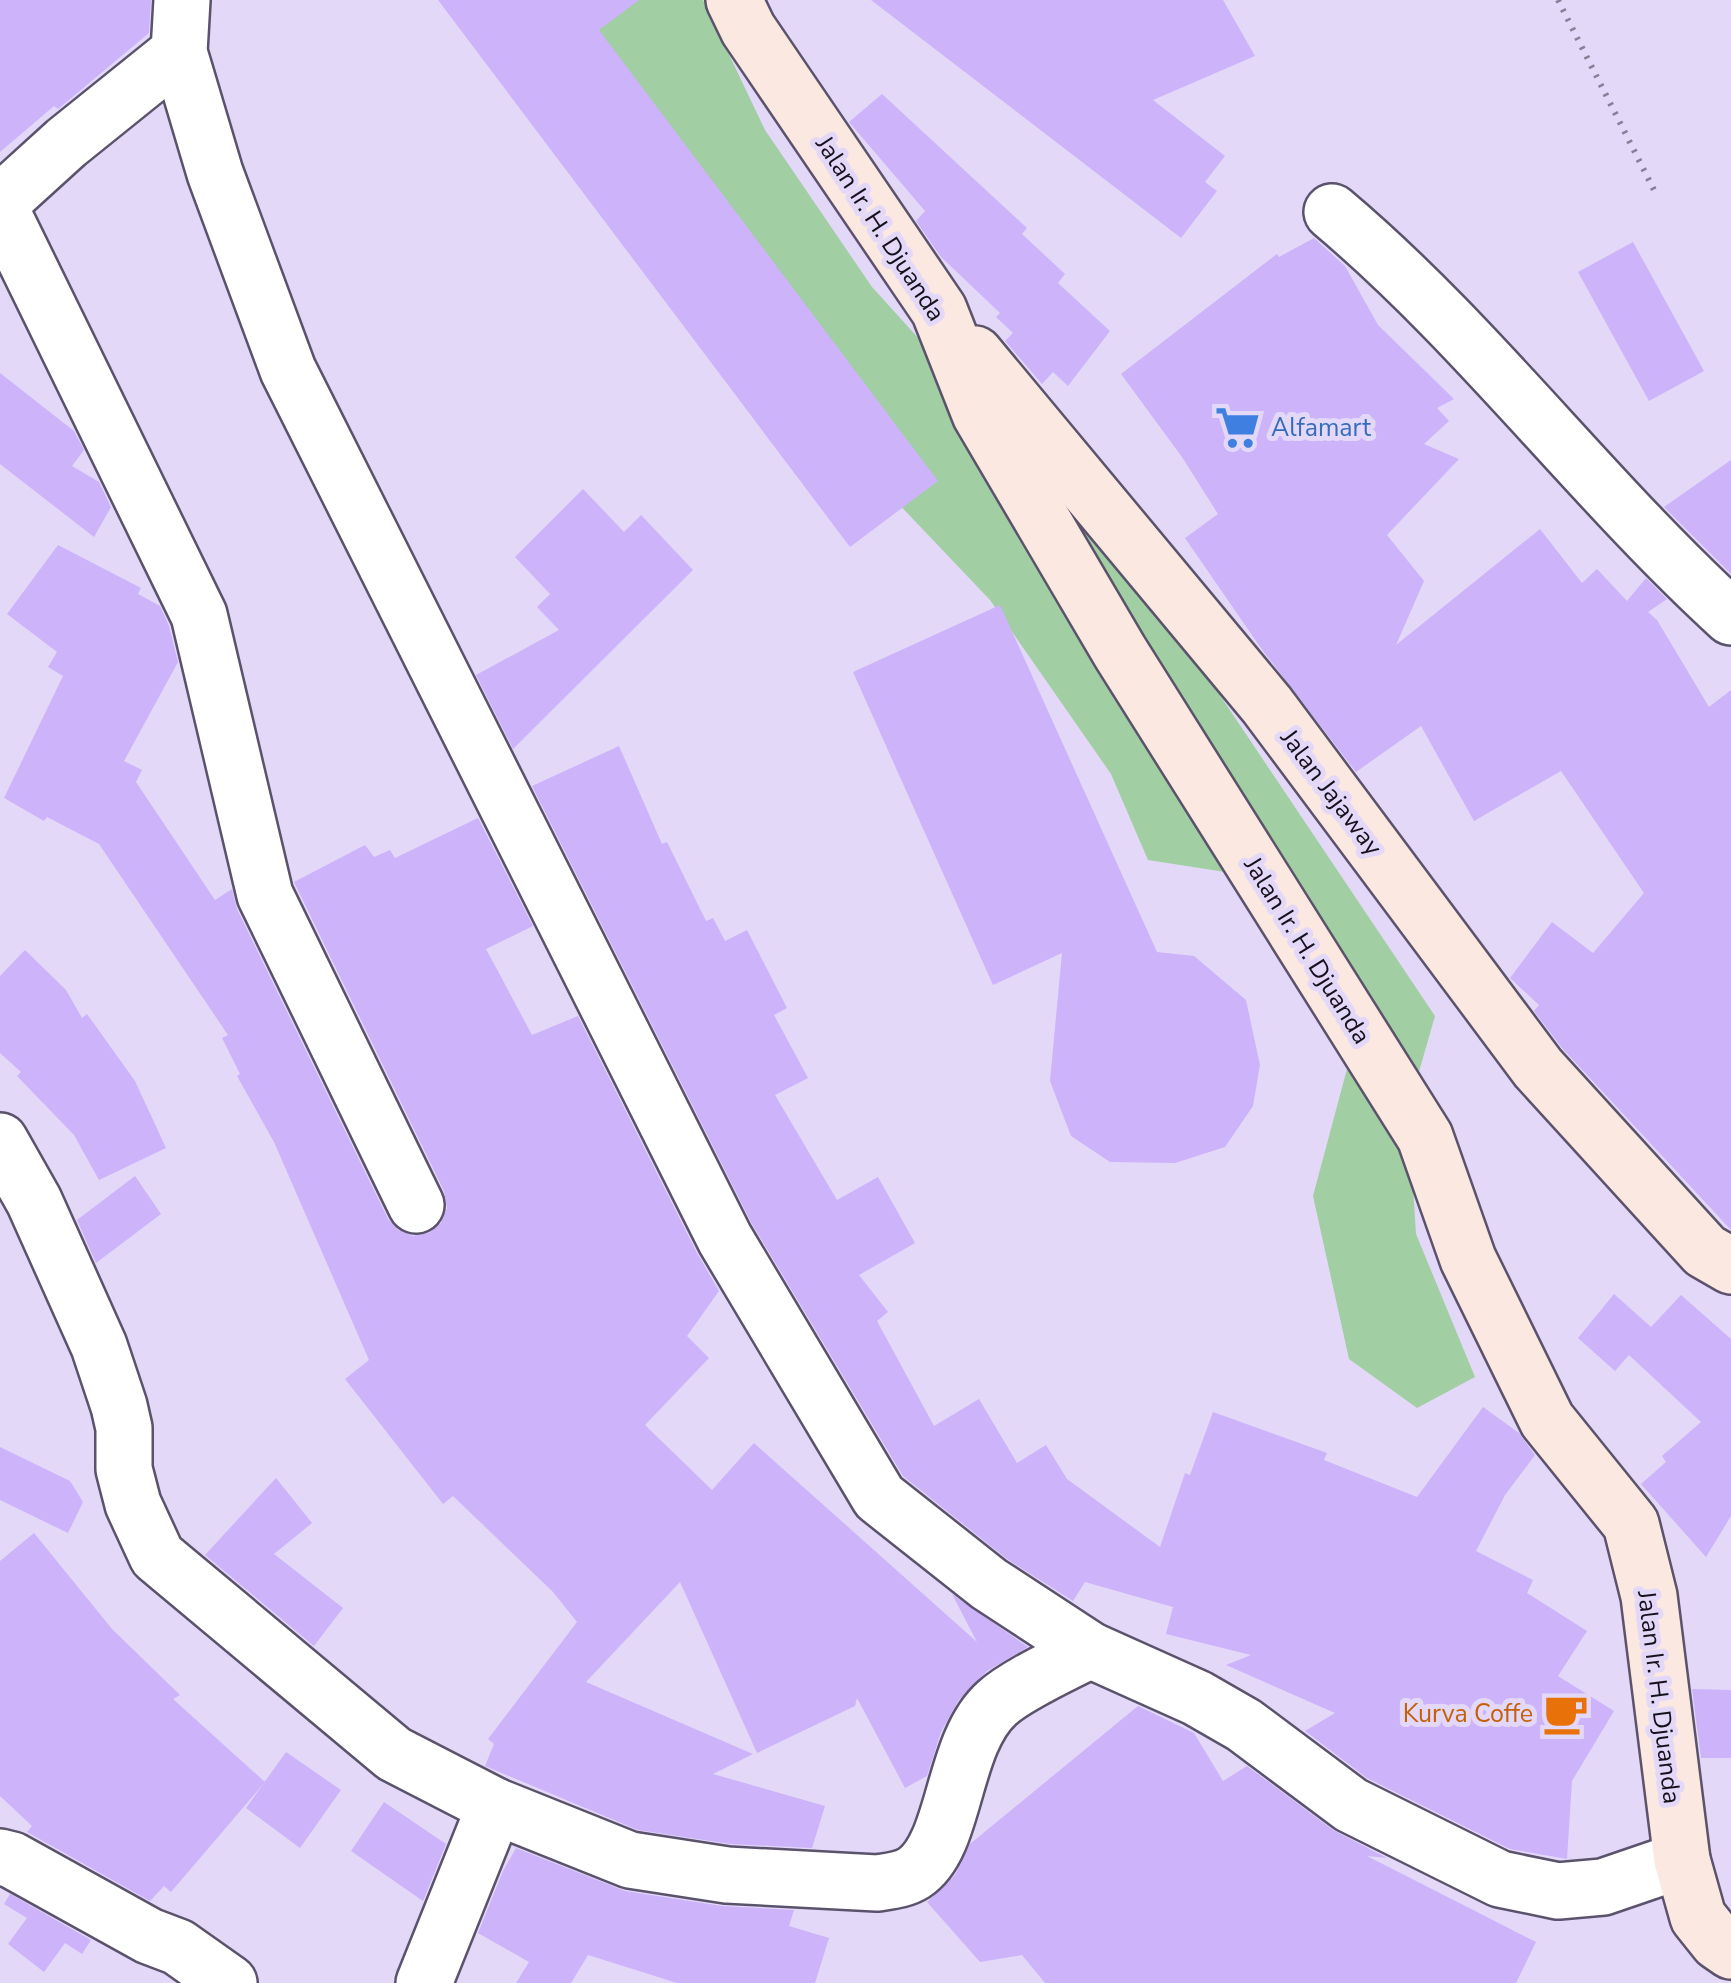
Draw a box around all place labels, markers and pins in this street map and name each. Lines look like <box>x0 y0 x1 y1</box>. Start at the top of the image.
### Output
supermarket icon: Alfamart <box>1214 403 1262 451</box>
place label: Alfamart <box>1271 411 1371 445</box>
cafe icon: Kurva Coffe <box>1542 1689 1590 1737</box>
place label: Kurva Coffe <box>1403 1697 1533 1731</box>

